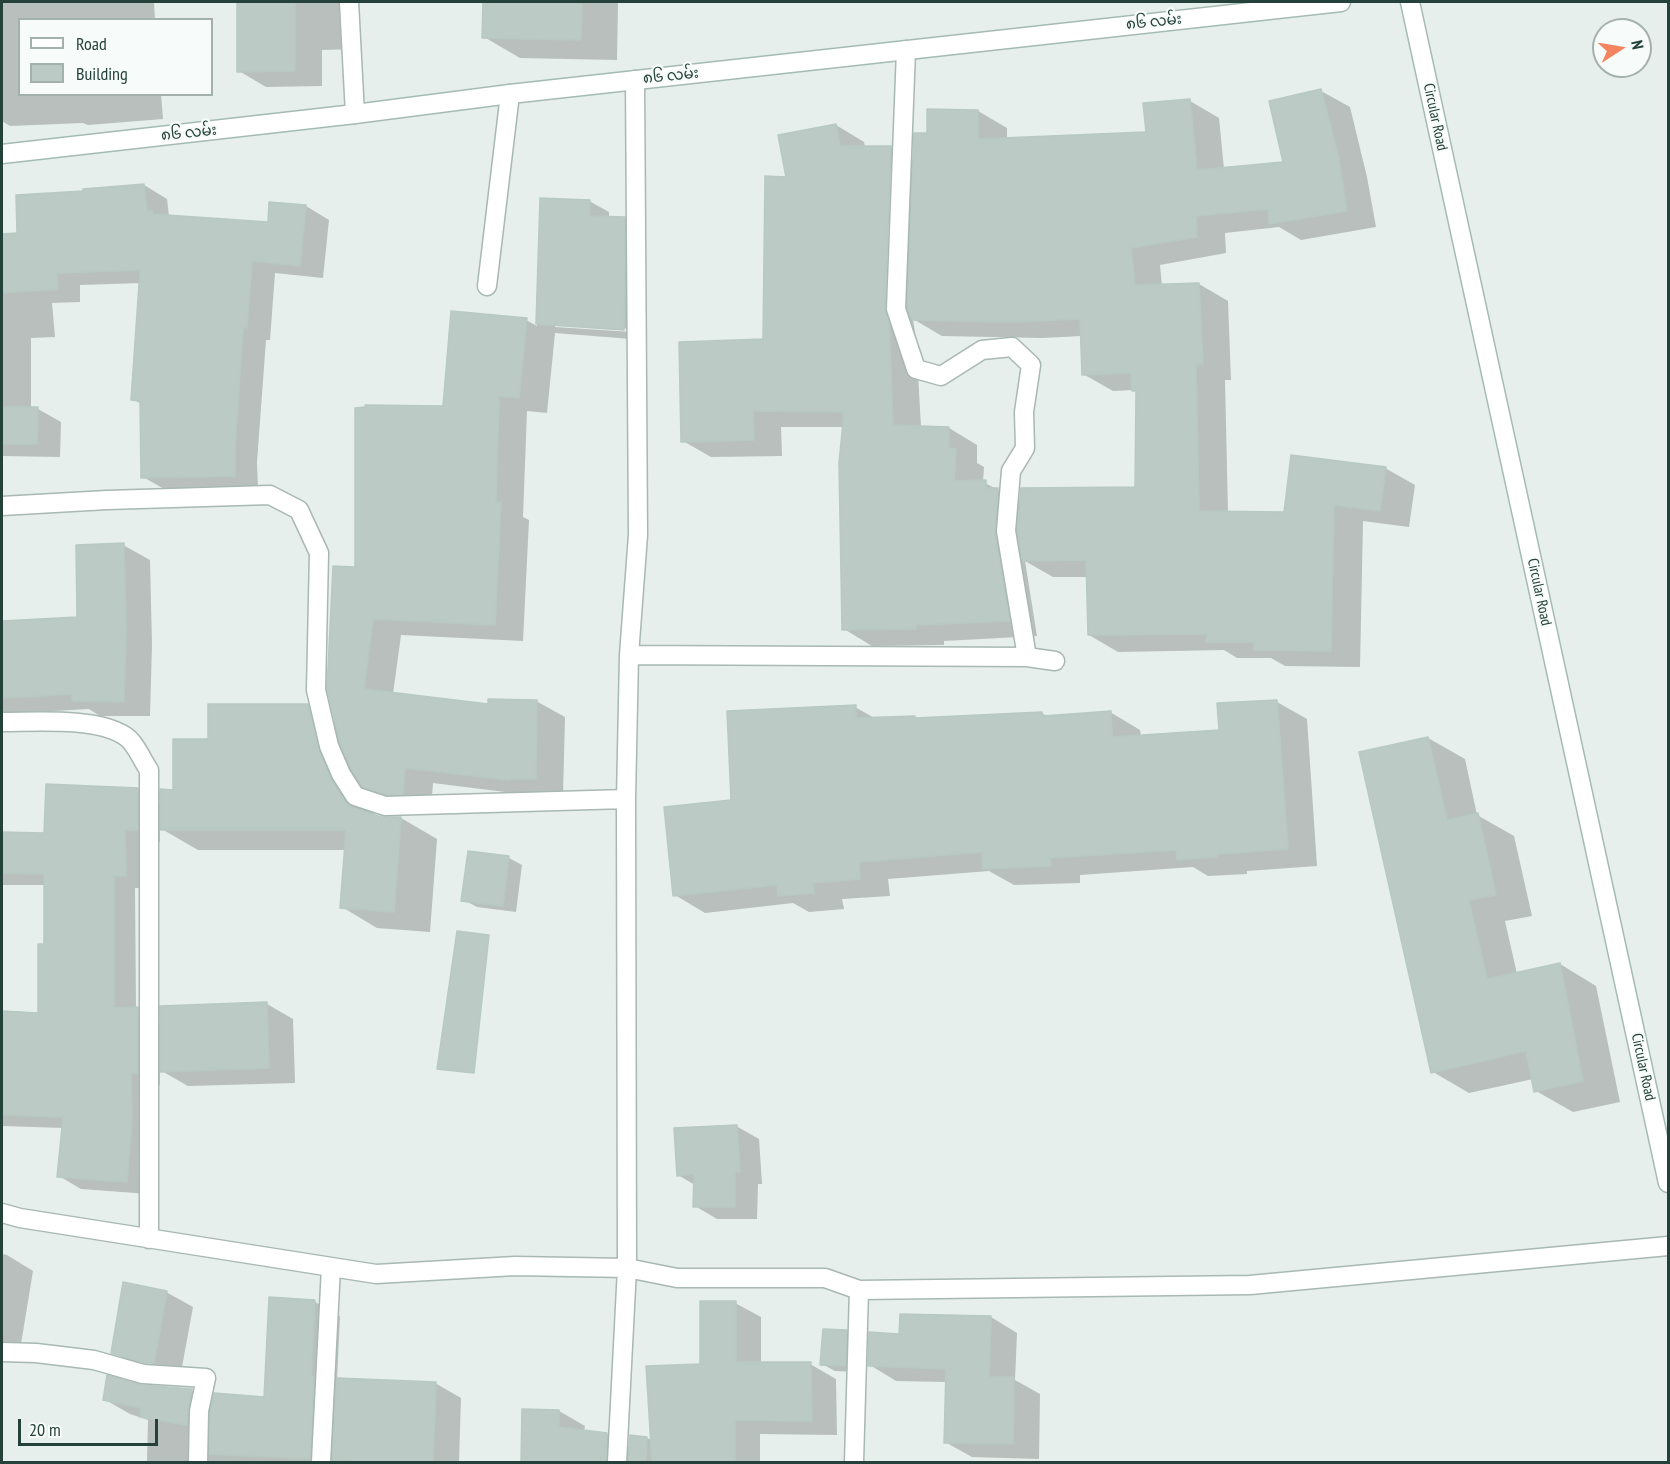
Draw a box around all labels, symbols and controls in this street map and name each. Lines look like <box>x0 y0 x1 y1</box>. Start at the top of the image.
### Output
street label: ၈၆ လမ်း <box>1125 10 1183 34</box>
legend <box>18 18 213 96</box>
north arrow <box>1592 18 1652 78</box>
text: Road <box>76 32 107 55</box>
text: N <box>1627 38 1648 51</box>
text: Building <box>76 62 128 85</box>
street label: ၈၆ လမ်း <box>642 64 700 88</box>
street label: Circular Road <box>1419 82 1451 152</box>
street label: ၈၆ လမ်း <box>160 121 218 145</box>
street label: Circular Road <box>1523 557 1555 627</box>
street label: Circular Road <box>1627 1032 1659 1102</box>
scale bar <box>21 1407 160 1445</box>
text: 20 m <box>29 1418 61 1441</box>

